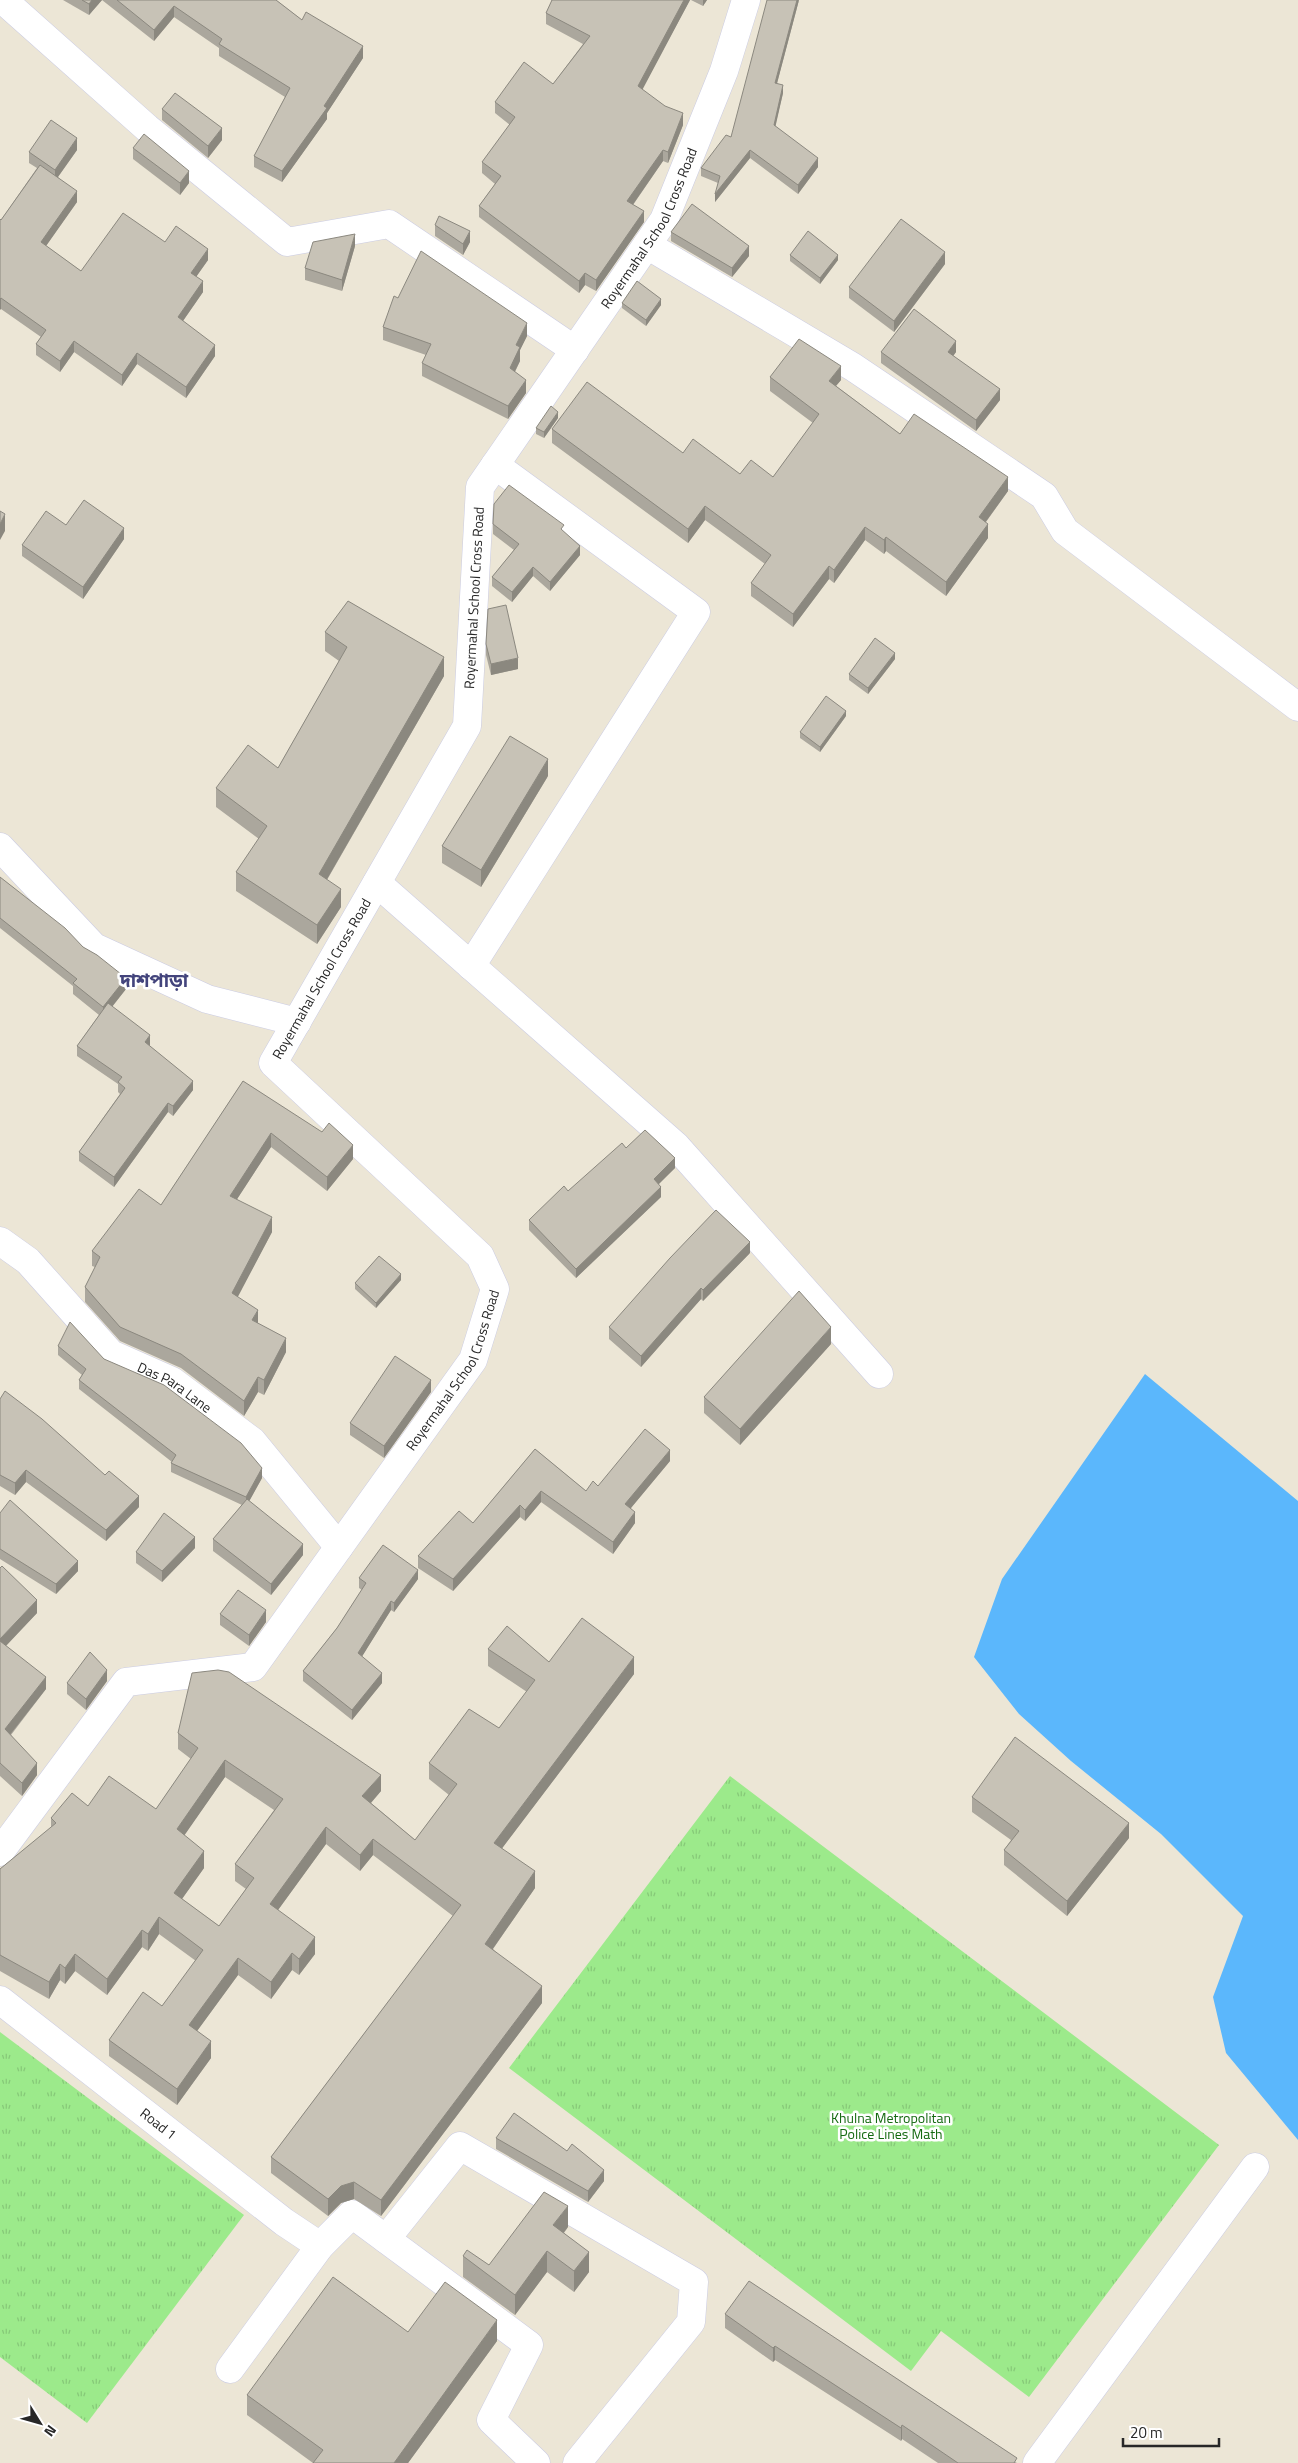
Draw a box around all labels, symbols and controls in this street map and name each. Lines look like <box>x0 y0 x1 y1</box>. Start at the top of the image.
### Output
street label: Royermahal School Cross Road <box>595 144 702 313</box>
street label: Royermahal School Cross Road <box>458 506 489 689</box>
street label: Royermahal School Cross Road <box>266 894 376 1063</box>
district label: দাশপাড়া <box>119 965 189 994</box>
street label: Royermahal School Cross Road <box>400 1287 504 1455</box>
street label: Das Para Lane <box>134 1356 216 1417</box>
street label: Road 1 <box>136 2102 181 2144</box>
park label: Khulna Metropolitan Police Lines Math <box>831 2107 951 2144</box>
north arrow <box>15 2398 65 2448</box>
scale bar <box>1123 2416 1219 2448</box>
text: N <box>39 2421 62 2441</box>
text: 20 m <box>1130 2421 1163 2444</box>

